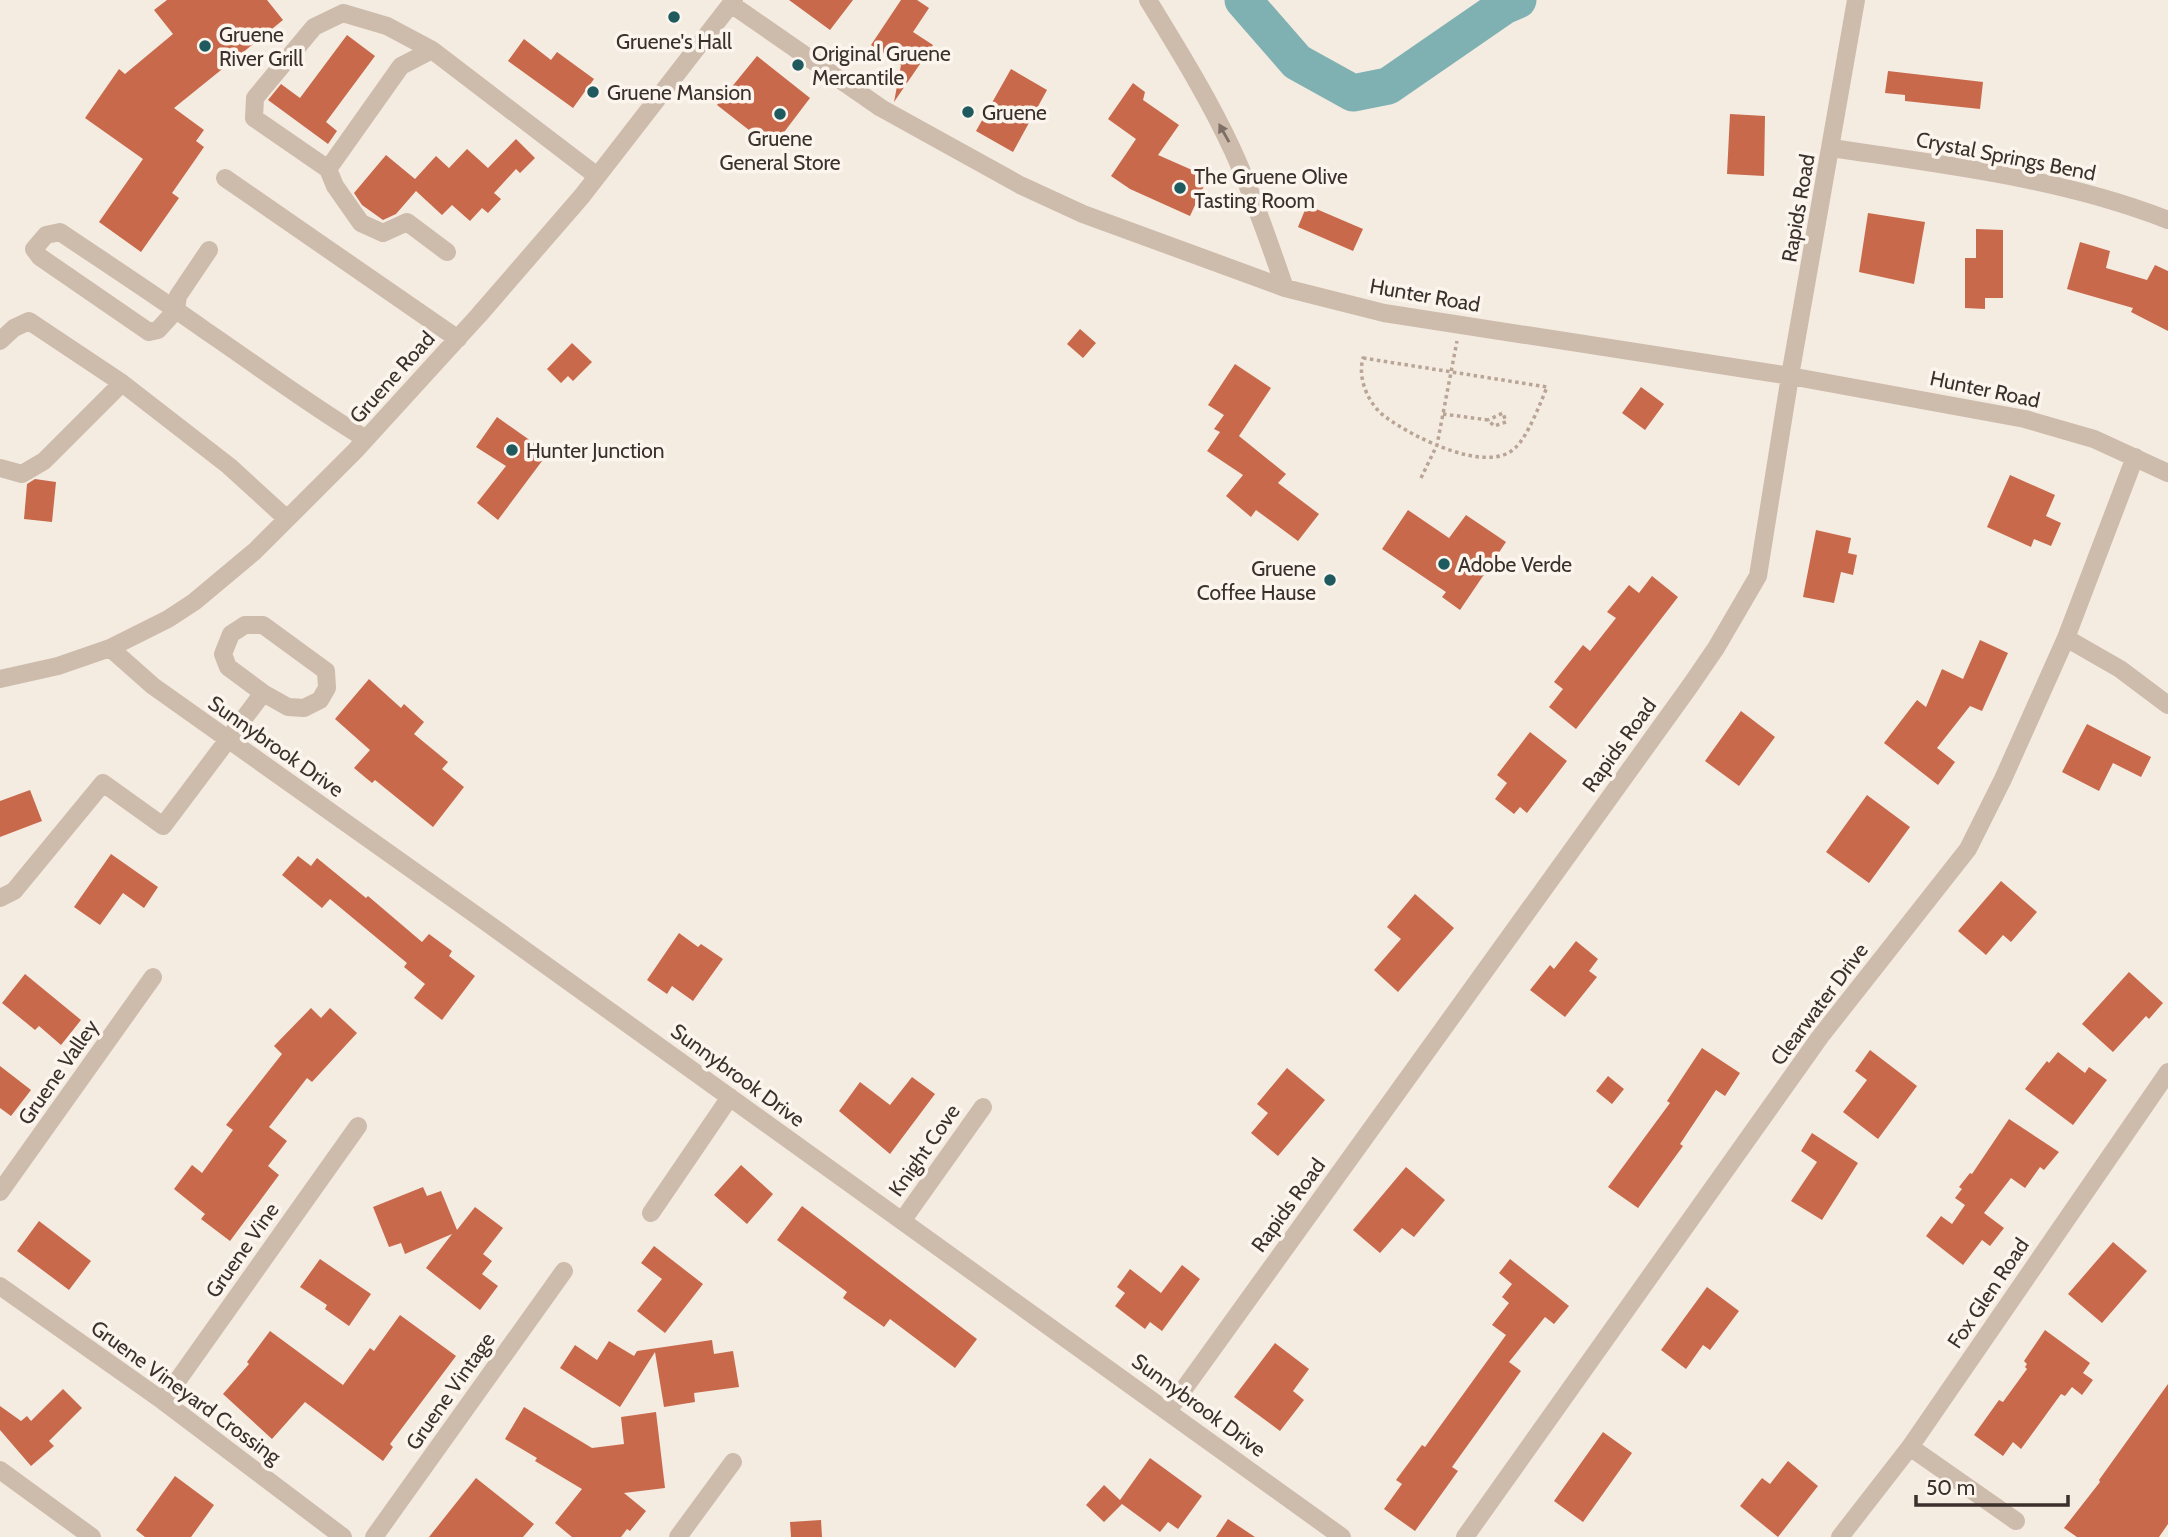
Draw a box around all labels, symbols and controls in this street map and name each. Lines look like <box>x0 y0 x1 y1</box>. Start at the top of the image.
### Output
marker: Gruene's Hall <box>666 9 682 25</box>
place label: Gruene River Grill <box>219 22 303 71</box>
place label: Gruene's Hall <box>616 29 732 54</box>
marker: Gruene River Grill <box>197 38 213 54</box>
place label: Original Gruene Mercantile <box>812 41 951 90</box>
marker: Original Gruene Mercantile <box>790 57 806 73</box>
place label: Gruene Mansion <box>607 80 752 105</box>
marker: Gruene Mansion <box>585 84 601 100</box>
place label: Gruene <box>982 100 1047 125</box>
marker: Gruene <box>960 104 976 120</box>
marker: Gruene General Store <box>772 106 788 122</box>
one-way arrow <box>1218 124 1230 143</box>
place label: Gruene General Store <box>719 126 841 175</box>
street label: Crystal Springs Bend <box>1914 126 2098 186</box>
street label: Rapids Road <box>1776 152 1820 264</box>
place label: The Gruene Olive Tasting Room <box>1194 164 1348 213</box>
marker: The Gruene Olive Tasting Room <box>1172 180 1188 196</box>
street label: Hunter Road <box>1368 273 1482 317</box>
street label: Gruene Road <box>344 326 440 428</box>
street label: Hunter Road <box>1928 365 2042 413</box>
place label: Hunter Junction <box>526 438 665 463</box>
marker: Hunter Junction <box>504 442 520 458</box>
place label: Adobe Verde <box>1458 552 1572 577</box>
place label: Gruene Coffee Hause <box>1197 556 1316 605</box>
marker: Adobe Verde <box>1436 556 1452 572</box>
marker: Gruene Coffee Hause <box>1322 572 1338 588</box>
street label: Sunnybrook Drive <box>204 690 349 802</box>
street label: Rapids Road <box>1577 693 1661 797</box>
street label: Clearwater Drive <box>1765 938 1873 1070</box>
street label: Gruene Valley <box>13 1014 104 1129</box>
street label: Sunnybrook Drive <box>666 1018 810 1132</box>
street label: Knight Cove <box>883 1099 965 1201</box>
street label: Rapids Road <box>1246 1153 1330 1257</box>
street label: Gruene Vine <box>200 1197 284 1302</box>
street label: Fox Glen Road <box>1942 1233 2034 1353</box>
street label: Gruene Vineyard Crossing <box>86 1315 286 1469</box>
street label: Gruene Vintage <box>400 1327 500 1455</box>
street label: Sunnybrook Drive <box>1127 1348 1271 1462</box>
scale bar <box>1916 1464 2068 1508</box>
text: 50 m <box>1926 1475 1975 1500</box>

